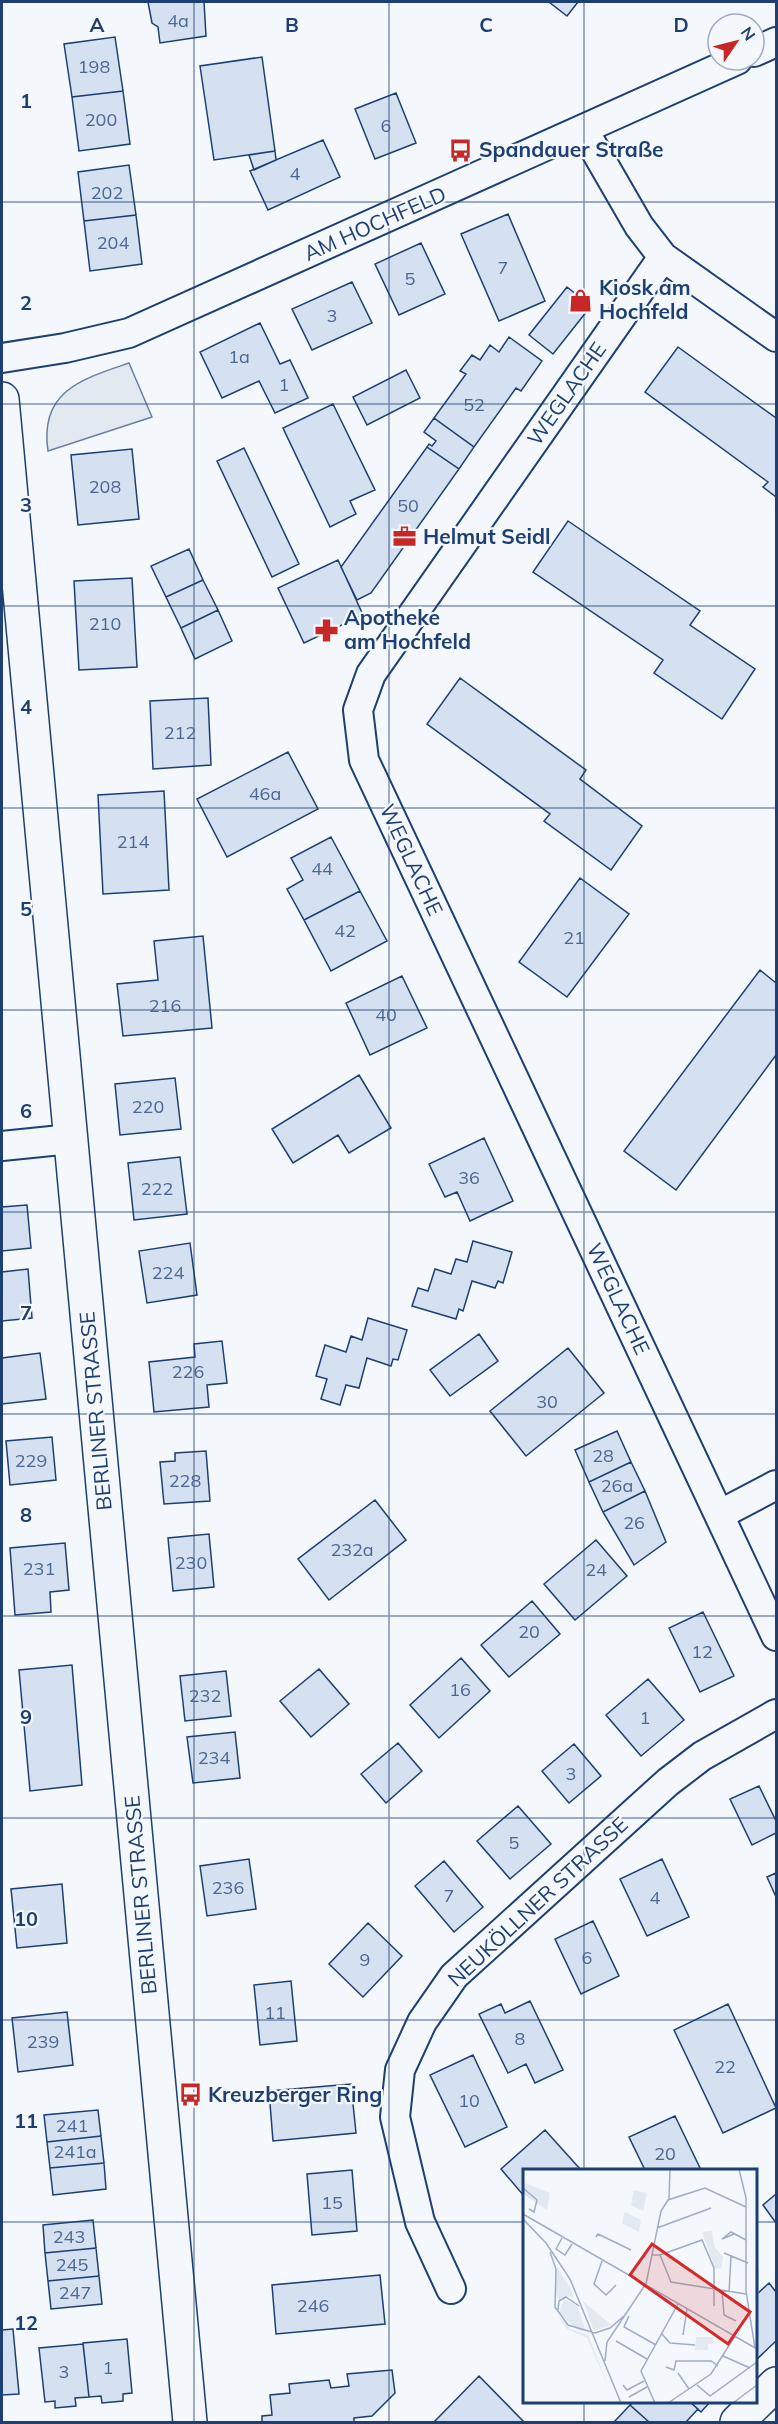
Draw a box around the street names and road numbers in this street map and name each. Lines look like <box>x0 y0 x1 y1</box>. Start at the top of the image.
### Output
street label: AM HOCHFELD <box>299 180 450 266</box>
street label: WEGLACHE <box>521 337 611 450</box>
street label: WEGLACHE <box>375 800 449 919</box>
street label: WEGLACHE <box>582 1239 656 1358</box>
street label: BERLINER STRASSE <box>73 1311 117 1512</box>
street label: BERLINER STRASSE <box>118 1795 162 1996</box>
street label: NEUKÖLLNER STRASSE <box>442 1811 633 1992</box>

